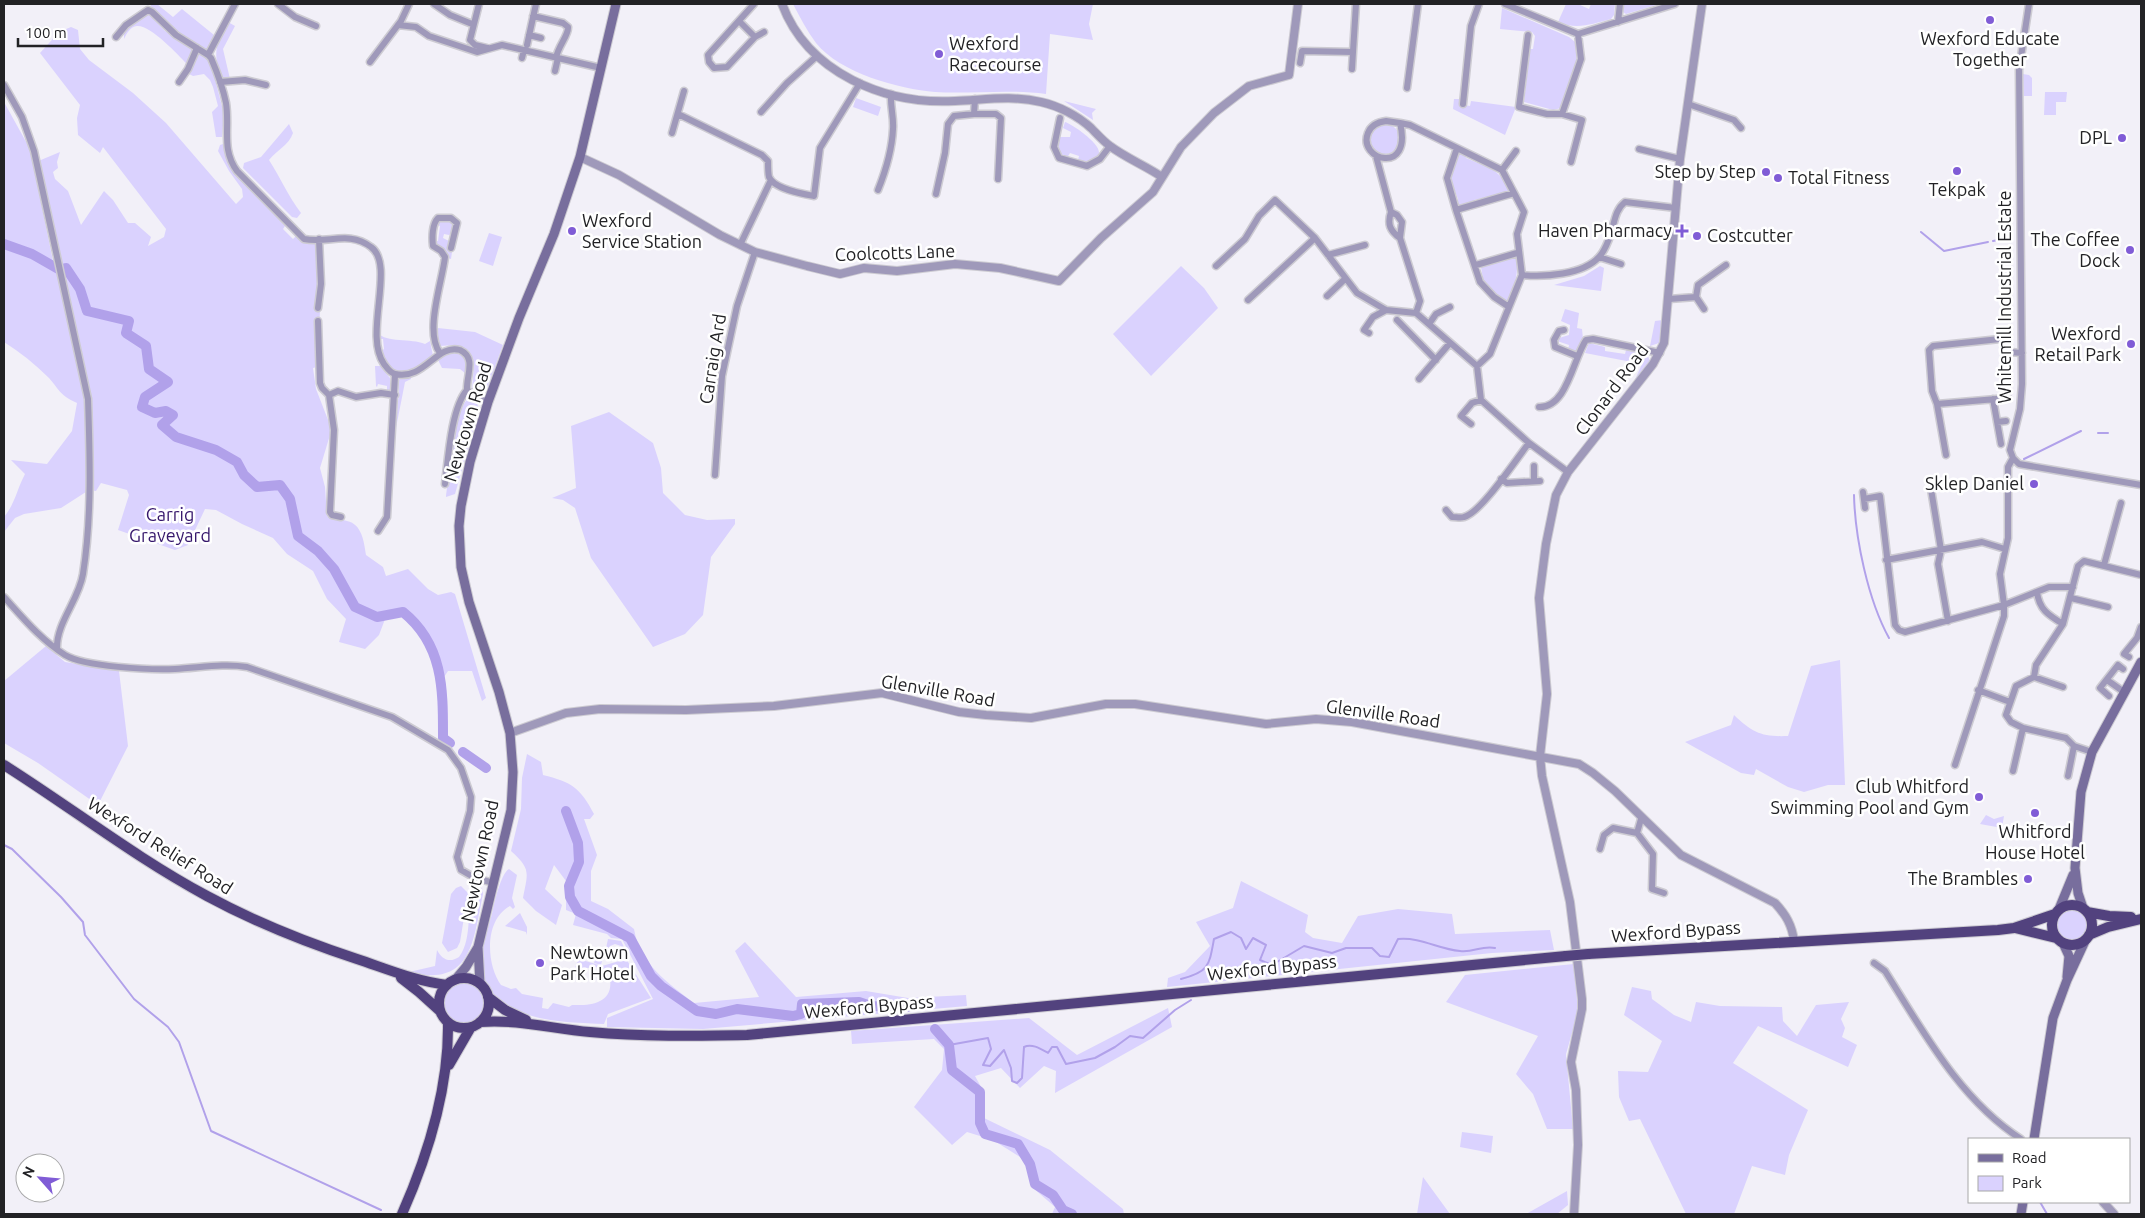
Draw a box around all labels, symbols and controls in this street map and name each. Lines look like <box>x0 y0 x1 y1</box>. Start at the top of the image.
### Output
marker: Wexford Educate Together <box>1984 14 1996 26</box>
scale bar <box>18 15 102 47</box>
text: 100 m <box>25 24 67 41</box>
place label: Wexford Educate Together <box>1920 28 2060 69</box>
place label: Wexford Racecourse <box>949 33 1041 74</box>
marker: Wexford Racecourse <box>933 48 945 60</box>
place label: DPL <box>2079 127 2112 147</box>
marker: DPL <box>2116 132 2128 144</box>
place label: Step by Step <box>1655 161 1756 181</box>
marker: Tekpak <box>1951 165 1963 177</box>
marker: Step by Step <box>1760 166 1772 178</box>
place label: Total Fitness <box>1788 167 1890 187</box>
marker: Total Fitness <box>1772 172 1784 184</box>
place label: Tekpak <box>1928 179 1986 199</box>
street label: Whitemill Industrial Estate <box>1994 191 2014 403</box>
place label: Wexford Service Station <box>582 210 702 251</box>
place label: Haven Pharmacy <box>1538 220 1672 240</box>
marker: Wexford Service Station <box>566 225 578 237</box>
marker: Haven Pharmacy <box>1676 225 1688 237</box>
place label: Costcutter <box>1707 225 1793 245</box>
place label: The Coffee Dock <box>2031 229 2120 270</box>
marker: Costcutter <box>1691 230 1703 242</box>
street label: Coolcotts Lane <box>834 240 955 264</box>
marker: The Coffee Dock <box>2124 244 2136 256</box>
street label: Carraig Ard <box>695 312 729 405</box>
place label: Wexford Retail Park <box>2035 323 2121 364</box>
marker: Wexford Retail Park <box>2125 338 2137 350</box>
street label: Clonard Road <box>1570 340 1652 439</box>
street label: Newtown Road <box>439 359 495 484</box>
place label: Sklep Daniel <box>1925 473 2024 493</box>
marker: Sklep Daniel <box>2028 478 2040 490</box>
park label: Carrig Graveyard <box>129 504 211 545</box>
street label: Glenville Road <box>880 670 997 710</box>
street label: Glenville Road <box>1325 695 1441 731</box>
place label: Club Whitford Swimming Pool and Gym <box>1770 776 1969 817</box>
marker: Club Whitford Swimming Pool and Gym <box>1973 791 1985 803</box>
street label: Wexford Relief Road <box>84 792 237 898</box>
street label: Newtown Road <box>456 798 502 924</box>
marker: Whitford House Hotel <box>2029 807 2041 819</box>
place label: Whitford House Hotel <box>1985 821 2085 862</box>
place label: The Brambles <box>1908 868 2018 888</box>
marker: The Brambles <box>2022 873 2034 885</box>
street label: Wexford Bypass <box>1611 916 1742 946</box>
place label: Newtown Park Hotel <box>550 942 635 983</box>
street label: Wexford Bypass <box>1206 950 1338 984</box>
marker: Newtown Park Hotel <box>534 957 546 969</box>
street label: Wexford Bypass <box>803 990 935 1022</box>
legend <box>1968 1138 2130 1203</box>
text: Road <box>2012 1149 2047 1166</box>
north arrow <box>15 1153 65 1203</box>
text: N <box>19 1164 38 1180</box>
text: Park <box>2012 1174 2042 1191</box>

